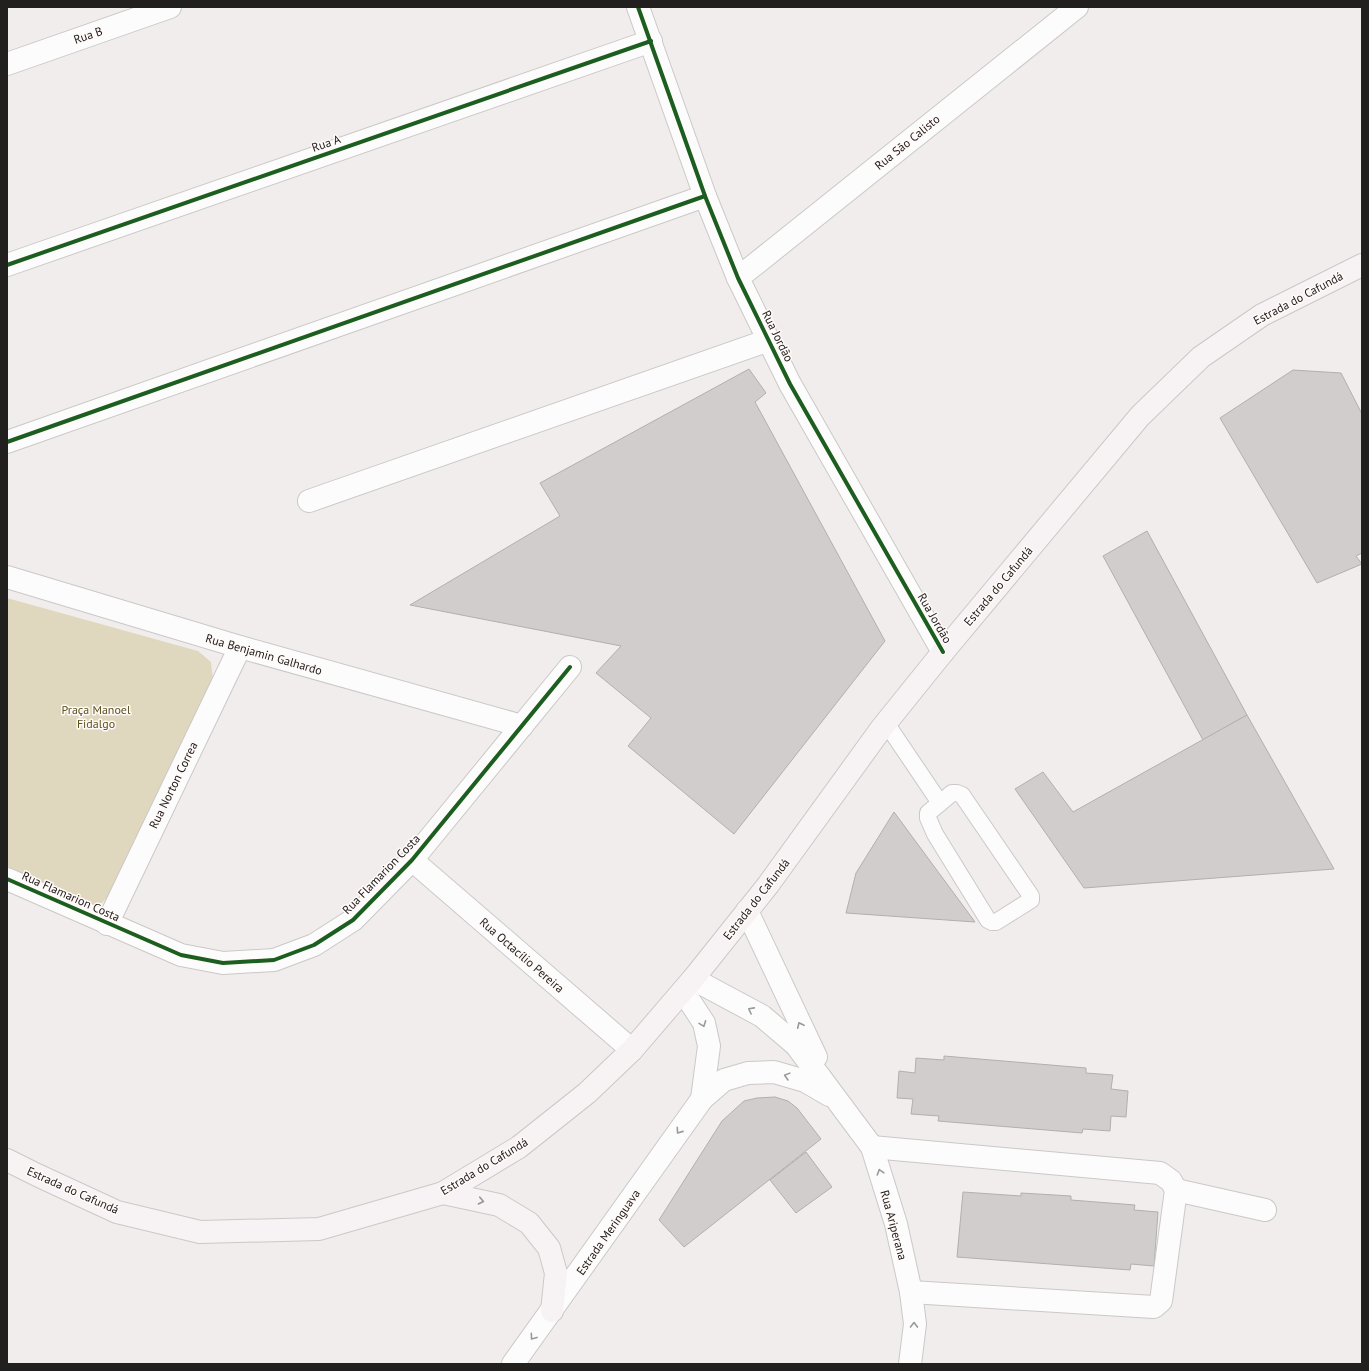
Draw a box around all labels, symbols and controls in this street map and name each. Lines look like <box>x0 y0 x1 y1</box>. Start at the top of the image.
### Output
street label: Rua B <box>72 23 104 47</box>
street label: Rua São Calisto <box>871 111 943 173</box>
street label: Rua A <box>310 131 342 155</box>
street label: Estrada do Cafundá <box>1251 268 1345 328</box>
street label: Rua Jordão <box>759 308 797 364</box>
street label: Estrada do Cafundá <box>960 543 1036 629</box>
street label: Rua Jordão <box>915 590 955 646</box>
street label: Rua Benjamin Galhardo <box>204 630 324 678</box>
park label: Praça Manoel Fidalgo <box>62 702 131 731</box>
street label: Rua Norton Correa <box>145 739 201 831</box>
street label: Rua Flamarion Costa <box>339 831 423 917</box>
street label: Estrada do Cafundá <box>720 855 792 943</box>
street label: Rua Flamarion Costa <box>20 868 122 924</box>
street label: Rua Octacílio Pereira <box>477 914 567 996</box>
one-way arrow <box>748 1008 755 1015</box>
one-way arrow <box>698 1020 706 1028</box>
one-way arrow <box>797 1022 805 1029</box>
one-way arrow <box>784 1072 791 1081</box>
one-way arrow <box>677 1126 684 1133</box>
street label: Estrada do Cafundá <box>438 1134 530 1198</box>
street label: Estrada do Cafundá <box>25 1163 121 1217</box>
one-way arrow <box>876 1168 884 1175</box>
street label: Estrada Meringuava <box>573 1186 643 1278</box>
street label: Rua Ariperana <box>877 1188 911 1262</box>
one-way arrow <box>478 1196 484 1204</box>
one-way arrow <box>910 1322 918 1328</box>
one-way arrow <box>531 1333 538 1340</box>

